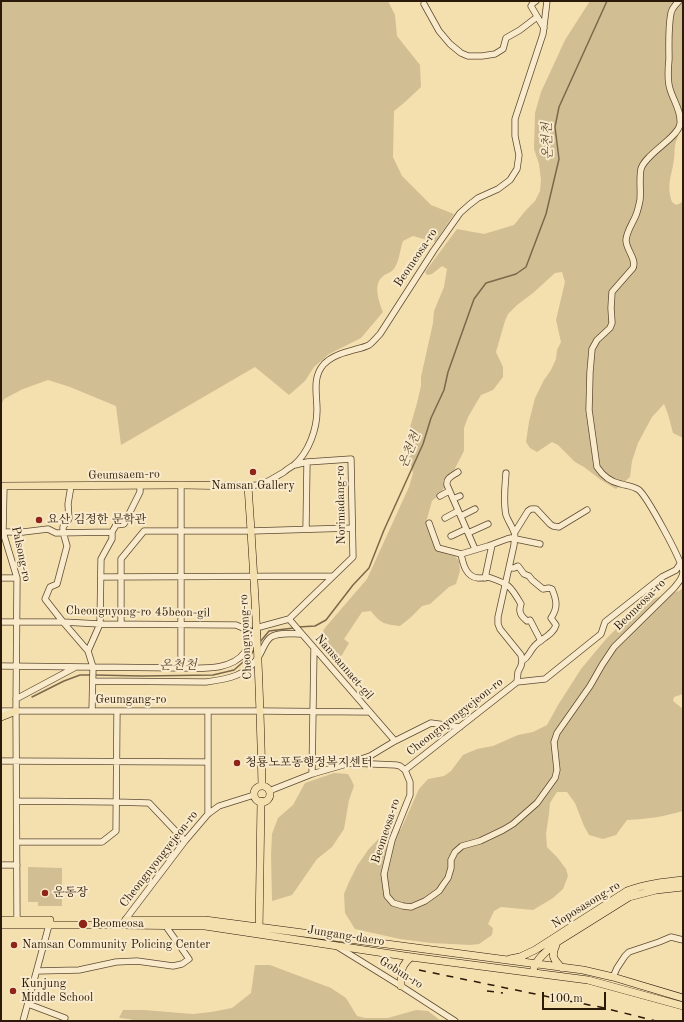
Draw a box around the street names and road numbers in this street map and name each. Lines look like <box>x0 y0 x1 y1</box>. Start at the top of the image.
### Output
street label: Beomeosa-ro <box>391 226 441 290</box>
street label: Norimadang-ro <box>333 465 349 545</box>
street label: Geumsaem-ro <box>88 467 160 483</box>
street label: Palsong-ro <box>8 525 34 583</box>
street label: Beomeosa-ro <box>611 576 669 634</box>
street label: Cheongnyong-ro <box>237 594 255 680</box>
street label: Cheongnyong-ro 45beon-gil <box>66 604 210 620</box>
street label: Namsannaet-gil <box>312 631 376 703</box>
street label: Cheongnyongyejeon-ro <box>404 675 506 759</box>
street label: Geumgang-ro <box>96 693 166 707</box>
street label: Beomeosa-ro <box>369 797 403 865</box>
street label: Cheongnyongyejeon-ro <box>117 808 201 910</box>
street label: Noposasong-ro <box>549 878 623 932</box>
street label: Jungang-daero <box>306 923 386 949</box>
street label: Gobun-ro <box>376 954 426 992</box>

